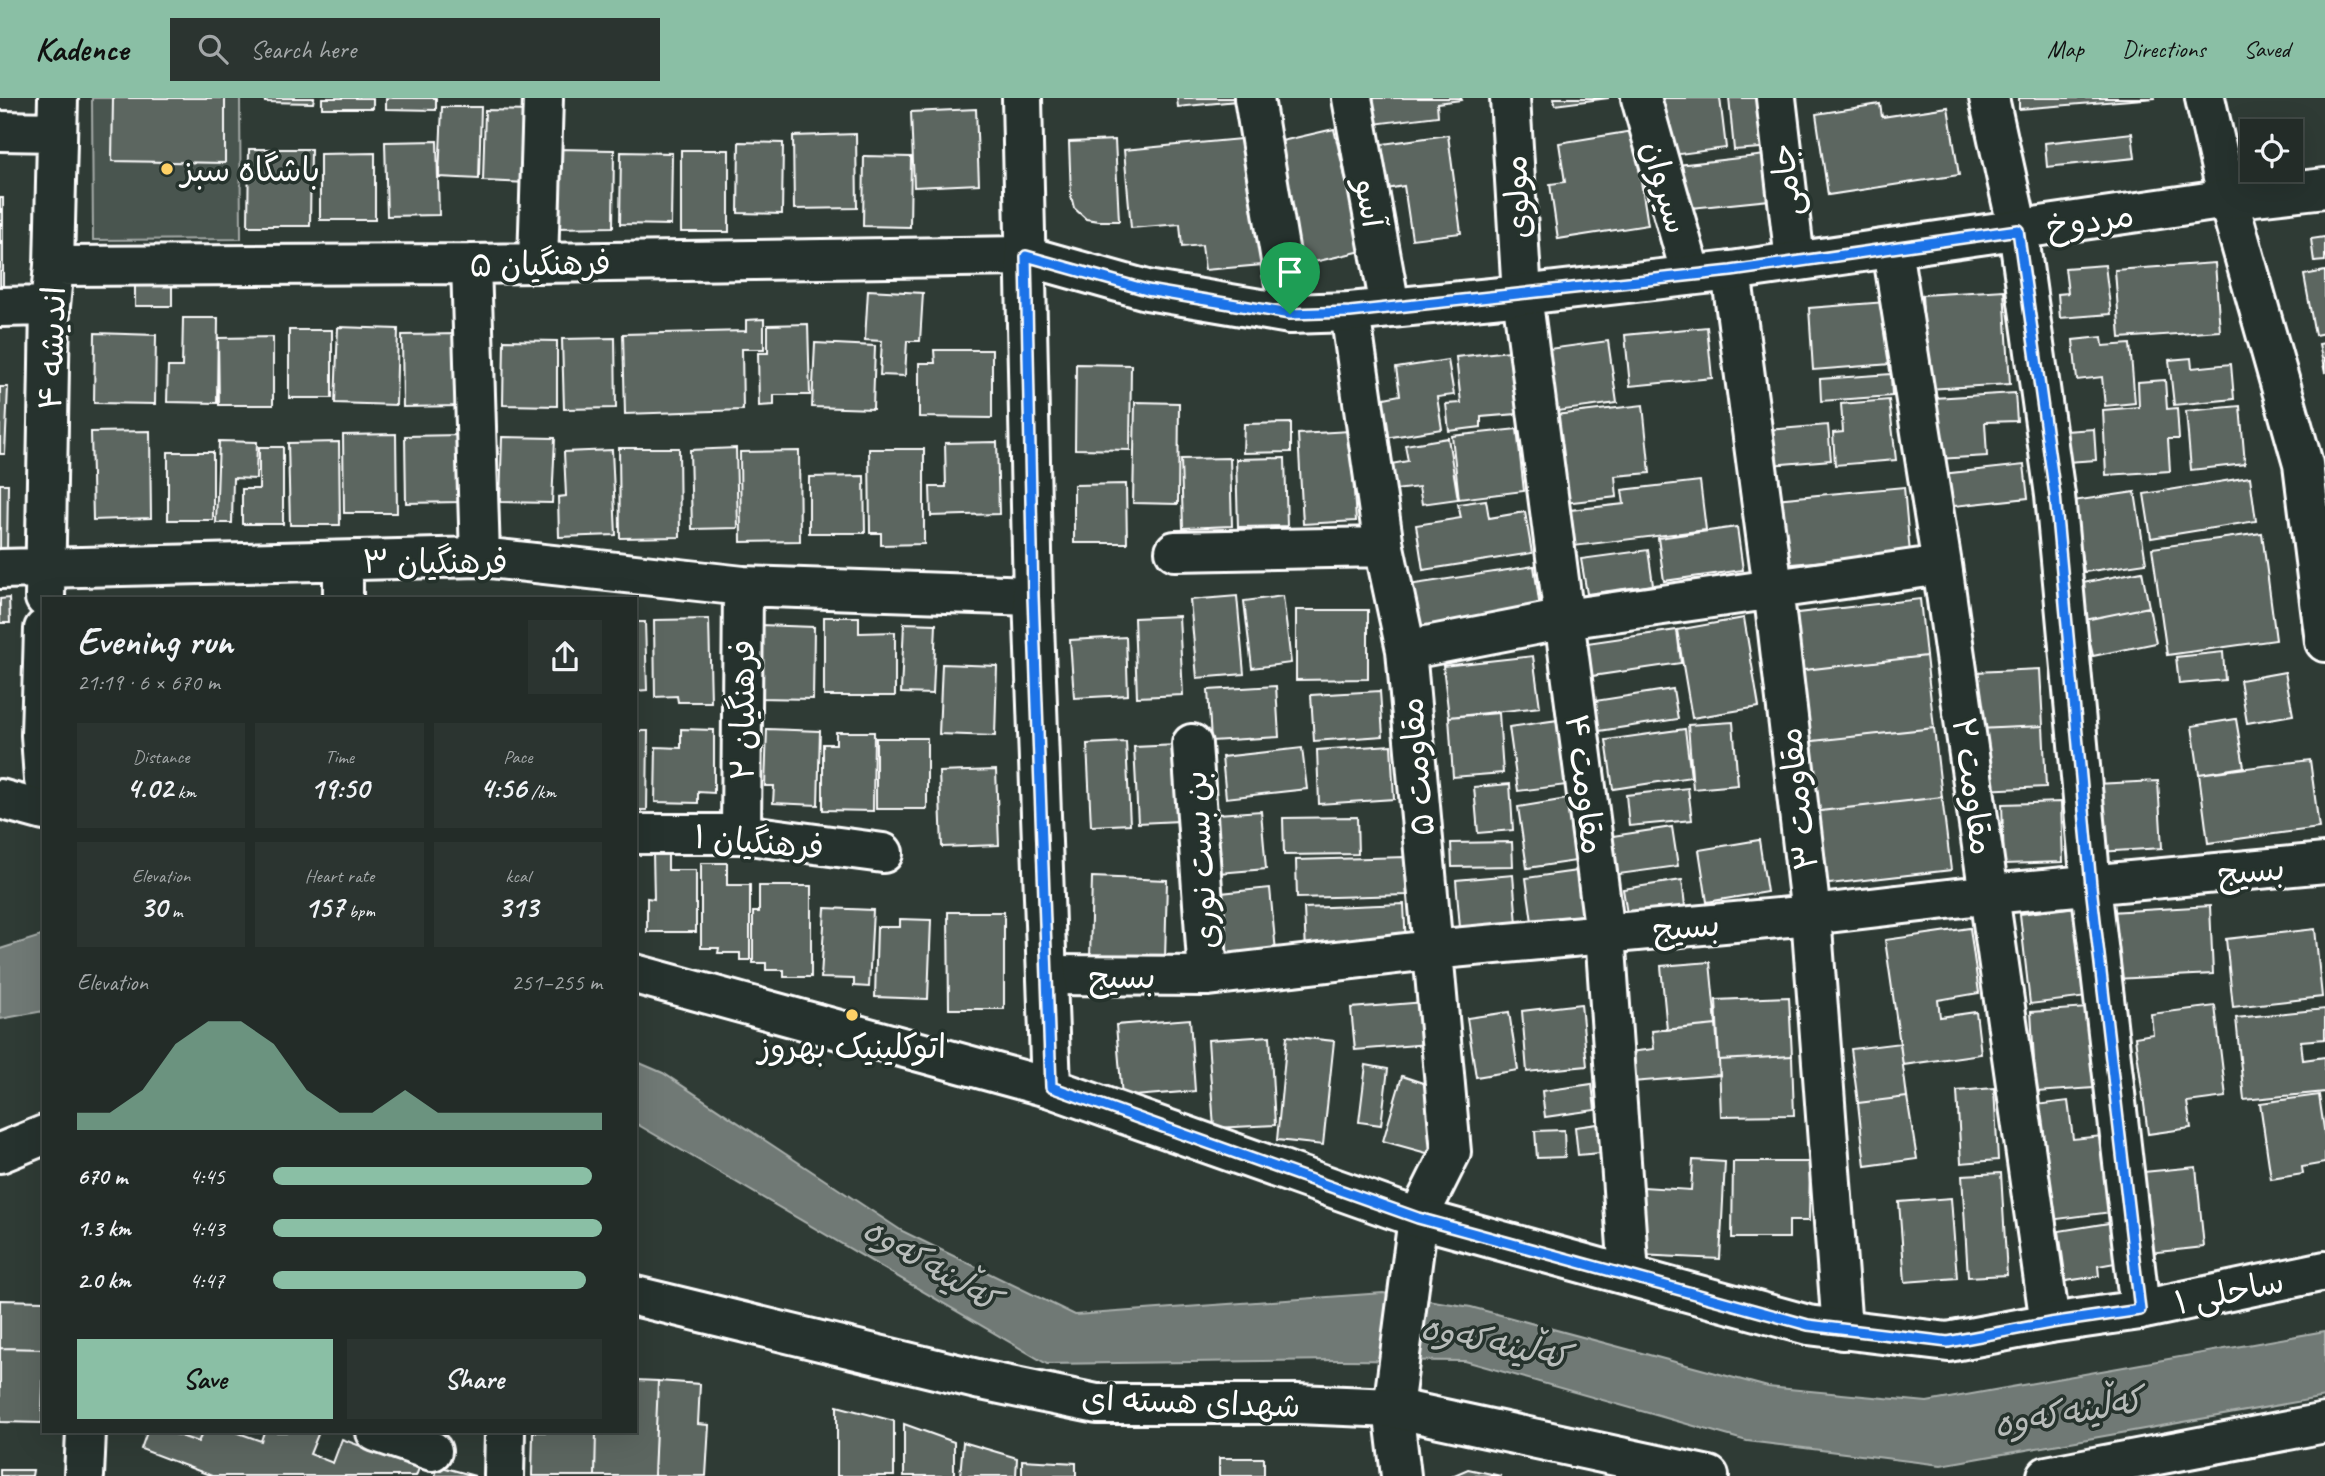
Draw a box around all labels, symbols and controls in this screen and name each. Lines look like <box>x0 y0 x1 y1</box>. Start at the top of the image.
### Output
search box <box>170 18 660 81</box>
text: Kadence <box>35 28 128 70</box>
icon: search <box>194 30 232 68</box>
text: Search here <box>250 33 356 66</box>
text: Map <box>2047 34 2084 64</box>
text: Directions <box>2122 34 2205 64</box>
text: Saved <box>2243 34 2290 64</box>
map controls <box>2240 119 2303 182</box>
button: locate <box>2240 119 2303 182</box>
street label: سیروان <box>1632 136 1698 239</box>
street label: جامی <box>1761 141 1811 219</box>
place label: باشگاه سبز <box>178 149 320 191</box>
street label: مولوی <box>1494 154 1540 240</box>
marker: باشگاه سبز <box>159 161 175 177</box>
street label: آسو <box>1345 173 1395 233</box>
street label: مردوخ <box>2044 194 2137 249</box>
street label: فرهنگیان ۵ <box>469 242 611 286</box>
pin <box>1260 242 1320 314</box>
icon: arrive <box>1271 253 1309 291</box>
street label: اندیشه ۴ <box>29 286 75 410</box>
street label: فرهنگیان ۳ <box>362 541 508 583</box>
text: Evening run <box>77 618 233 665</box>
button: share <box>528 620 602 694</box>
street label: فرهنگیان ۲ <box>722 640 764 780</box>
text: 21:19 · 6 × 670 m <box>77 668 220 697</box>
street label: مقاومت ۵ <box>1390 696 1444 838</box>
street label: مقاومت ۴ <box>1556 712 1614 857</box>
street label: مقاومت ۲ <box>1943 715 2003 858</box>
street label: مقاومت ۳ <box>1768 725 1828 873</box>
text: Distance <box>133 745 190 769</box>
text: Time <box>325 745 354 769</box>
text: Pace <box>503 745 532 769</box>
text: 4.02 <box>126 769 173 807</box>
text: 19:50 <box>310 769 369 807</box>
text: 4:56 <box>480 769 526 807</box>
street label: بن بست نوری <box>1174 769 1228 951</box>
text: km <box>173 780 196 804</box>
text: /km <box>526 780 556 804</box>
street label: فرهنگیان ۱ <box>692 815 826 869</box>
street label: بسیج <box>2216 847 2286 896</box>
text: Elevation <box>132 864 190 888</box>
text: Heart rate <box>305 864 374 888</box>
text: kcal <box>505 864 530 888</box>
text: 30 <box>140 888 167 926</box>
text: 157 <box>304 888 344 926</box>
text: 313 <box>498 888 538 926</box>
text: m <box>167 899 182 923</box>
text: bpm <box>344 899 375 923</box>
street label: بسیج <box>1651 903 1721 952</box>
street label: بسیج <box>1088 956 1156 999</box>
text: Elevation <box>77 968 148 997</box>
text: 251–255 m <box>511 968 602 997</box>
marker: اتوکلینیک بهروز <box>844 1007 860 1023</box>
place label: اتوکلینیک بهروز <box>755 1026 946 1068</box>
text: 670 m <box>77 1162 127 1191</box>
text: 4:45 <box>189 1162 225 1191</box>
water label: کەڵینەکەوە <box>855 1204 1014 1326</box>
text: 1.3 km <box>77 1214 131 1243</box>
text: 4:43 <box>189 1214 225 1243</box>
street label: ساحلی ۱ <box>2171 1260 2288 1324</box>
text: 2.0 km <box>77 1266 131 1295</box>
text: 4:47 <box>189 1266 225 1295</box>
water label: کەڵینەکەوە <box>1417 1302 1580 1381</box>
button: Save <box>77 1339 333 1419</box>
button: Share <box>347 1339 602 1419</box>
water label: کەڵینەکەوە <box>1990 1373 2152 1448</box>
street label: شهدای هسته ای <box>1081 1377 1301 1427</box>

